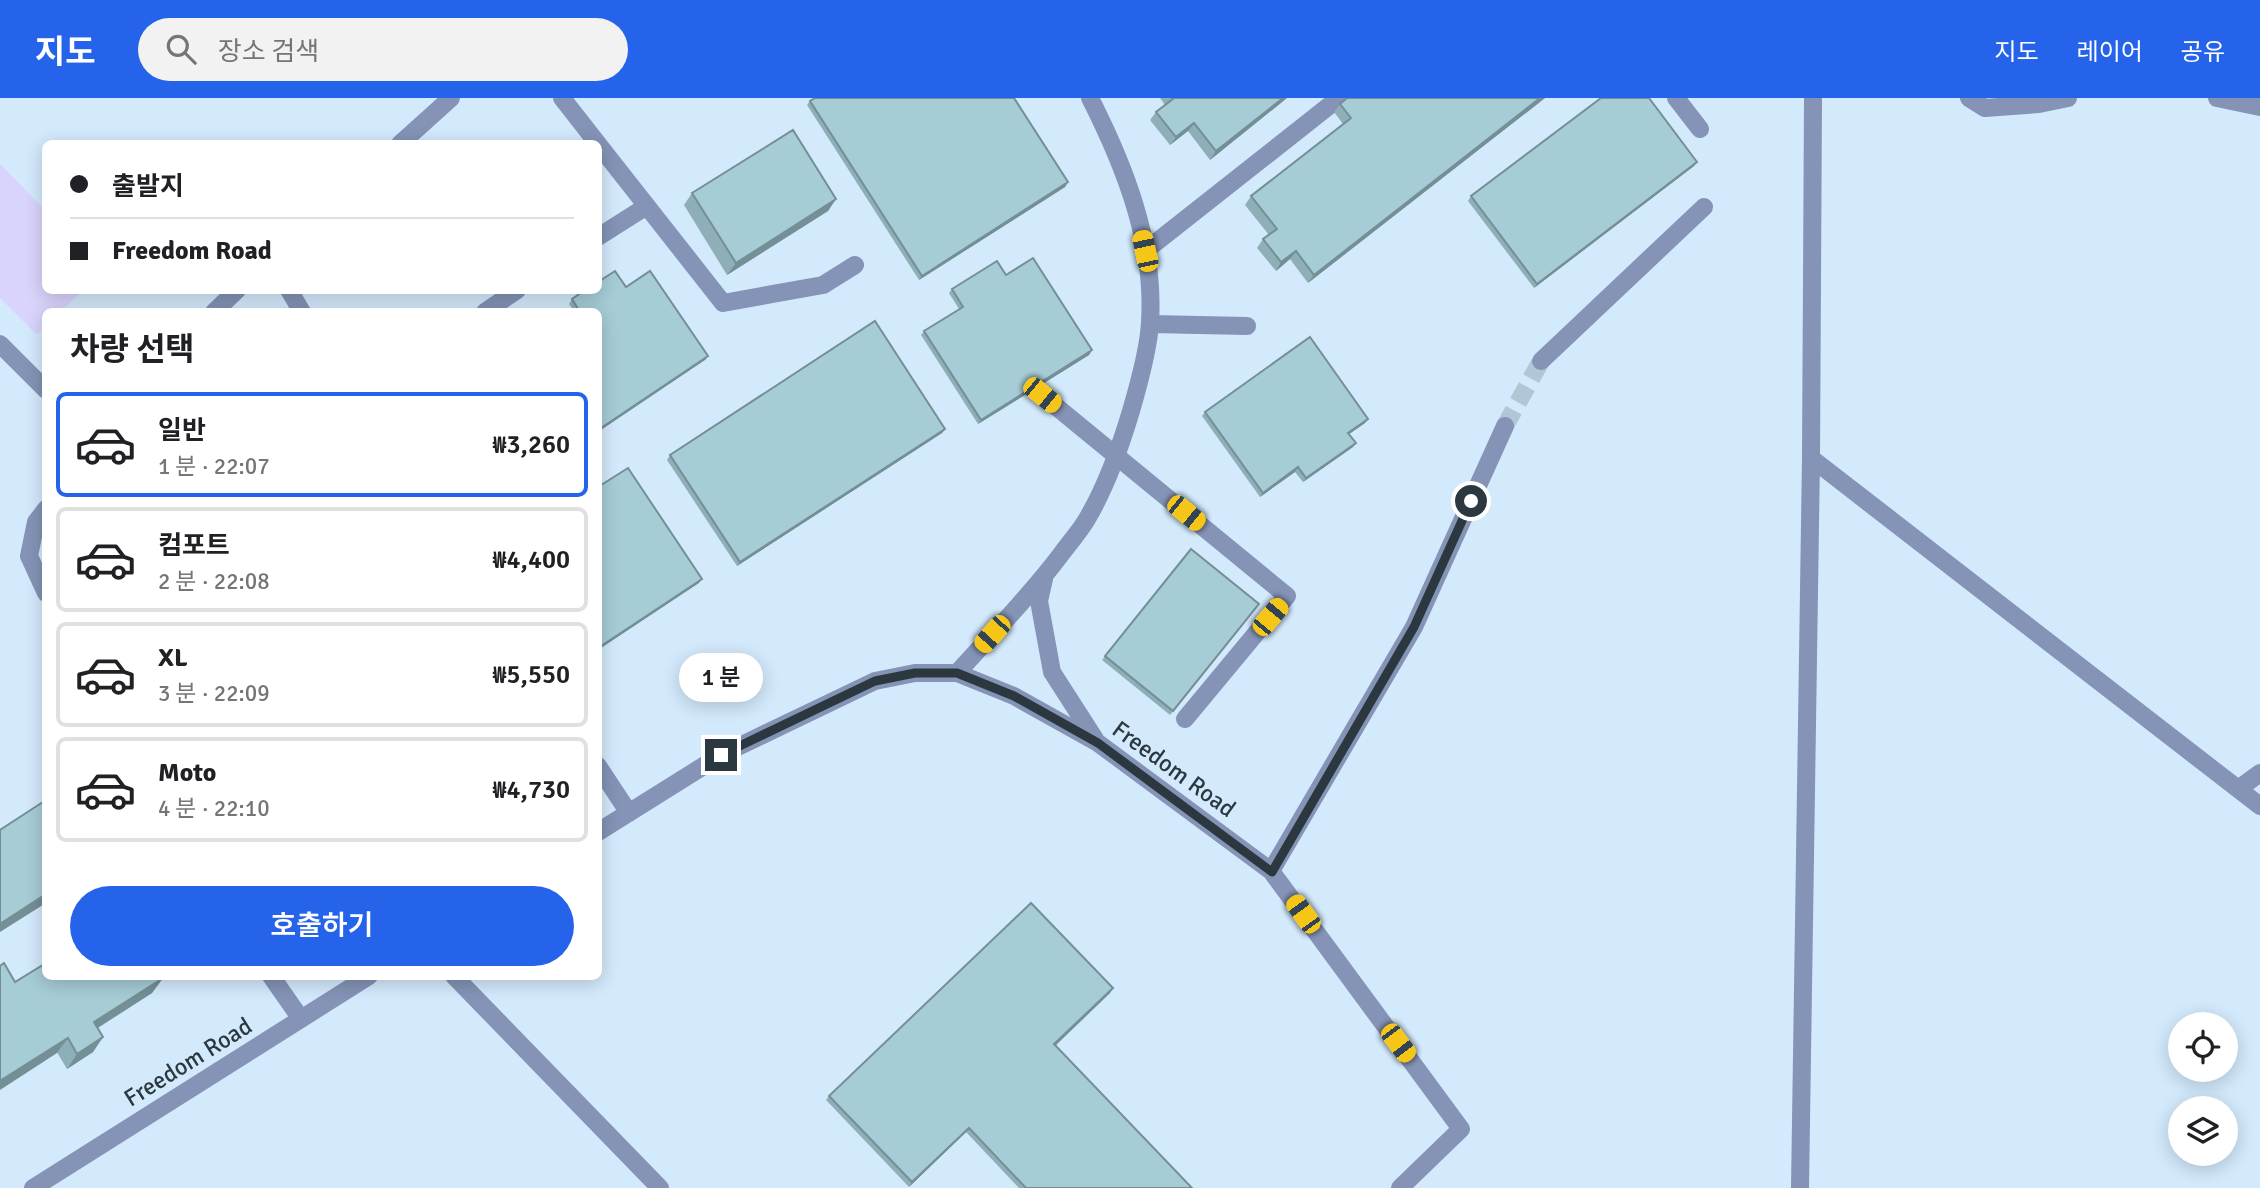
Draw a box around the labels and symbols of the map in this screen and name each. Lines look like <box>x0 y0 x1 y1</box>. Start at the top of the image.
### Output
car <box>1131 228 1160 274</box>
car <box>1020 374 1065 416</box>
route start <box>1455 485 1487 517</box>
car <box>1164 492 1209 534</box>
car <box>1249 594 1292 640</box>
car <box>971 611 1014 657</box>
callout: 1 분 <box>679 654 763 702</box>
street label: Freedom Road <box>1106 714 1242 824</box>
route end <box>705 739 737 771</box>
car <box>1283 891 1324 937</box>
street label: Freedom Road <box>118 1011 258 1113</box>
car <box>1377 1020 1420 1066</box>

